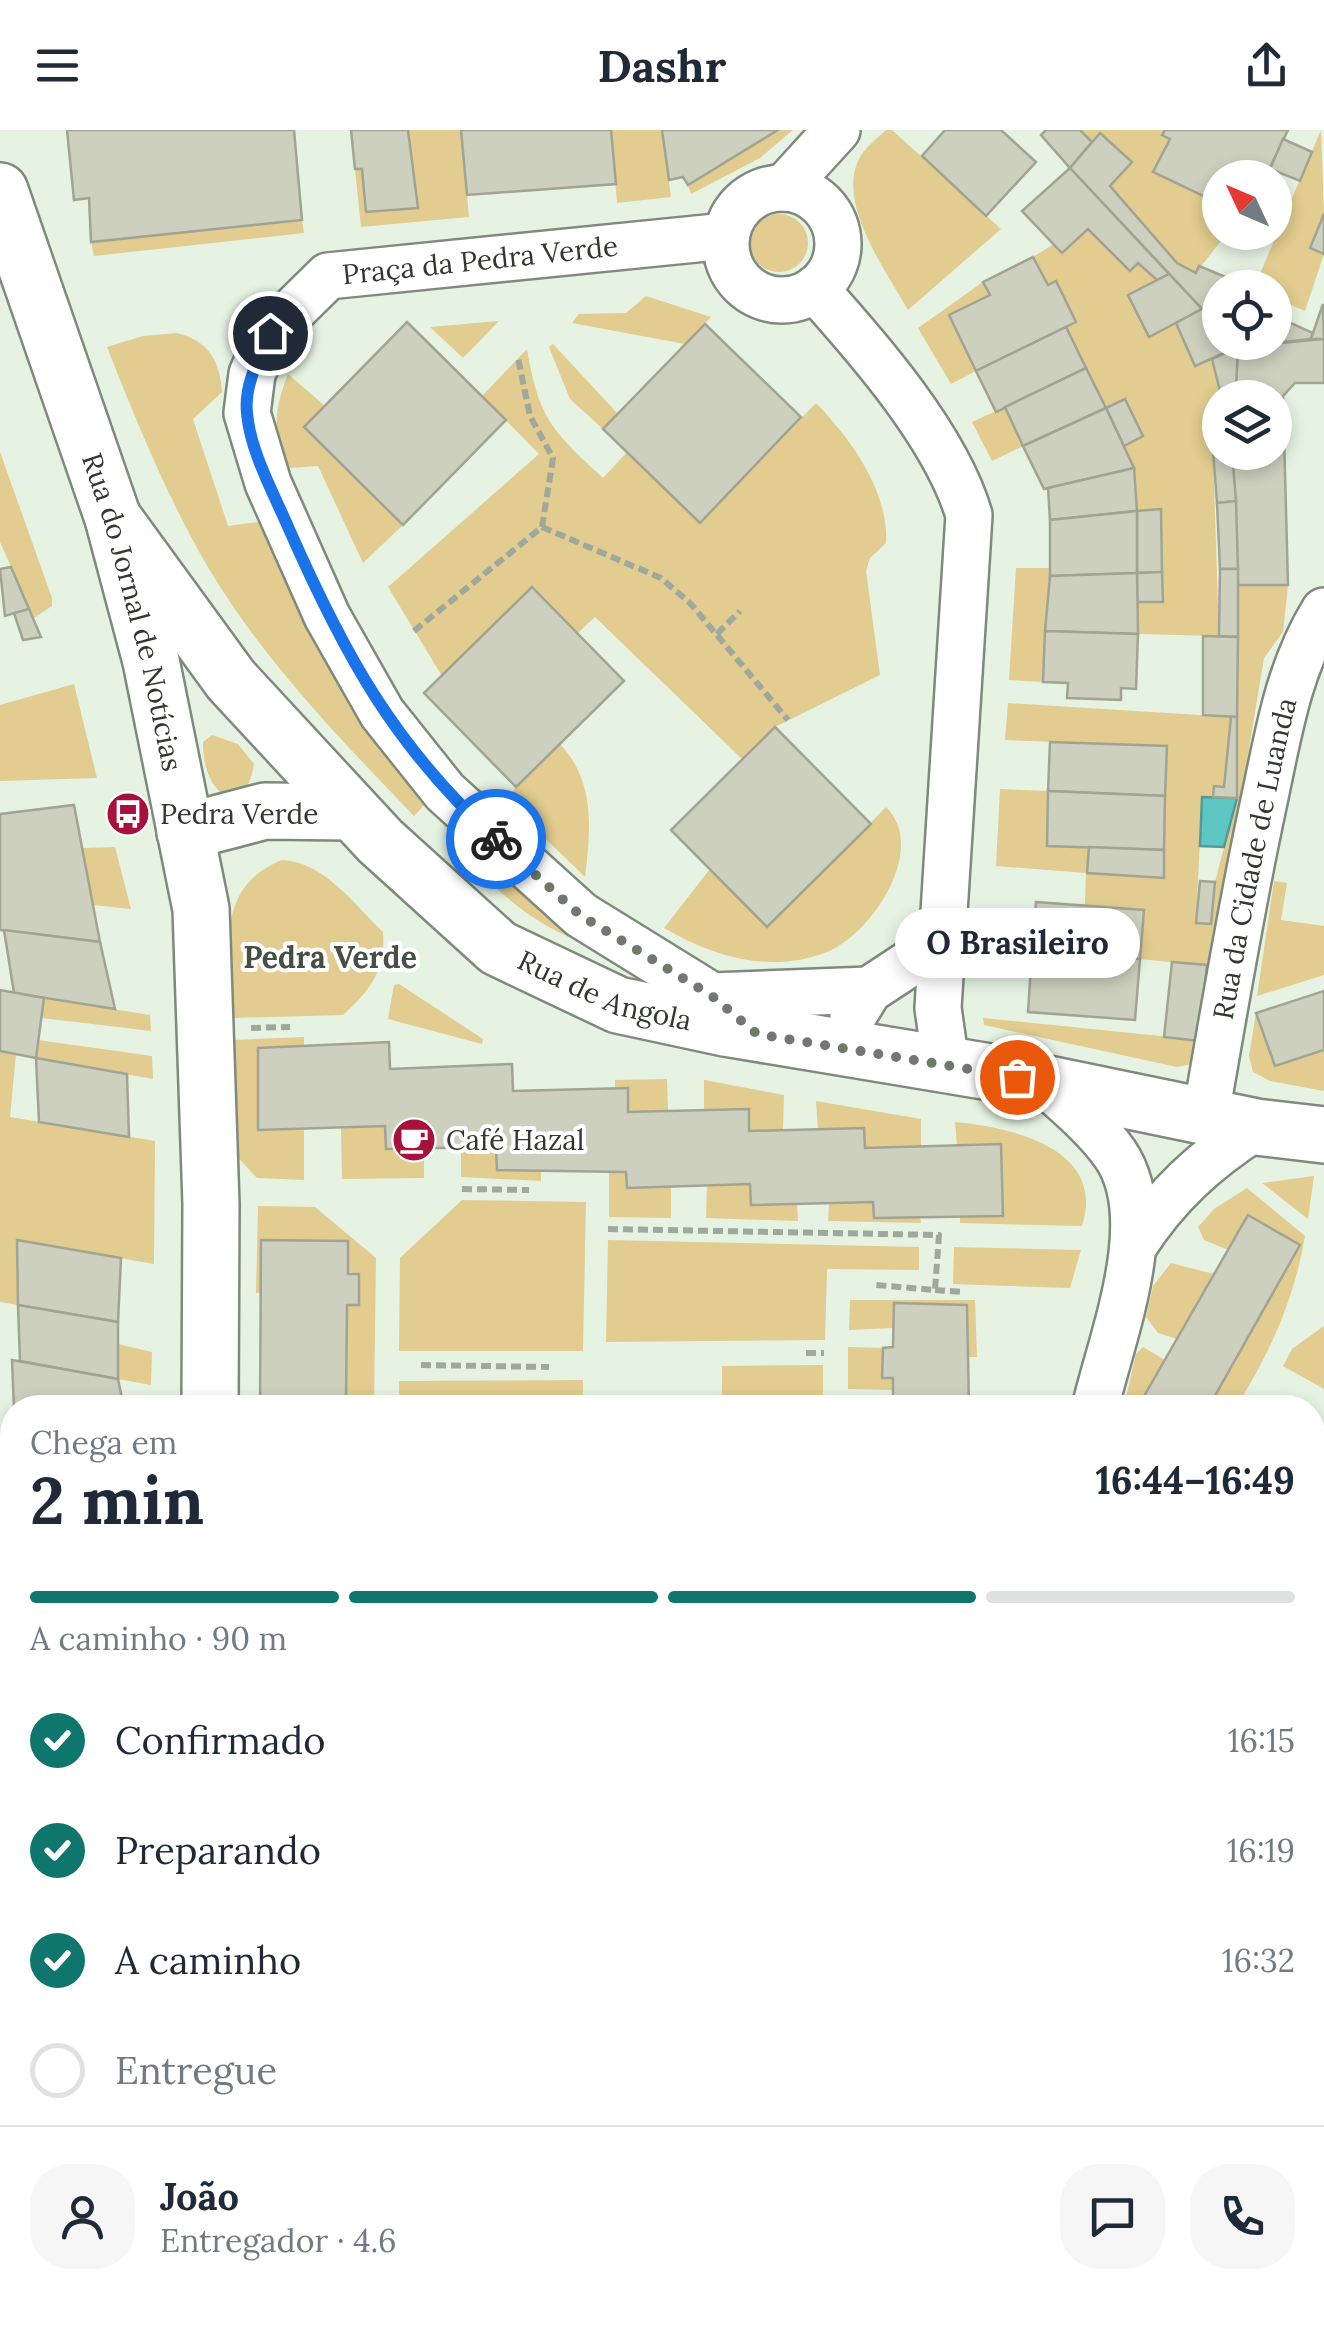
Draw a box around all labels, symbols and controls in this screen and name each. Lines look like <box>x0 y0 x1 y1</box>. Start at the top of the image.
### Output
text: Dashr <box>598 37 726 94</box>
icon: menu <box>30 38 85 93</box>
icon: share <box>1239 38 1294 93</box>
north arrow <box>1202 160 1292 250</box>
map controls <box>1202 160 1292 470</box>
street label: Praça da Pedra Verde <box>340 228 620 292</box>
button: locate <box>1202 270 1292 360</box>
pin <box>228 291 313 376</box>
icon: home <box>243 306 298 361</box>
button: layers <box>1202 380 1292 470</box>
street label: Rua do Jornal de Notícias <box>74 448 191 774</box>
street label: Rua da Cidade de Luanda <box>1205 693 1305 1022</box>
courier <box>446 789 546 889</box>
bus stop icon: Pedra Verde <box>105 791 151 837</box>
place label: Pedra Verde <box>160 796 318 832</box>
icon: bike <box>469 812 524 867</box>
callout: O Brasileiro <box>894 907 1140 977</box>
text: O Brasileiro <box>926 922 1109 963</box>
district label: Pedra Verde <box>243 938 417 976</box>
street label: Rua de Angola <box>512 942 695 1038</box>
pin <box>975 1035 1060 1120</box>
icon: bag <box>990 1050 1045 1105</box>
cafe icon: Café Hazal <box>391 1117 437 1163</box>
place label: Café Hazal <box>446 1122 584 1158</box>
text: Chega em <box>30 1422 177 1463</box>
text: 16:44–16:49 <box>1095 1456 1295 1504</box>
text: 2 min <box>30 1459 204 1542</box>
text: A caminho · 90 m <box>30 1618 287 1659</box>
icon: check <box>30 1713 85 1768</box>
text: Confirmado <box>115 1716 326 1764</box>
text: 16:15 <box>1228 1720 1295 1761</box>
icon: check <box>30 1823 85 1878</box>
text: Preparando <box>115 1826 321 1874</box>
text: 16:19 <box>1227 1830 1295 1871</box>
icon: check <box>30 1933 85 1988</box>
text: A caminho <box>115 1936 301 1984</box>
text: 16:32 <box>1222 1940 1295 1981</box>
text: Entregue <box>115 2046 277 2094</box>
button: person <box>30 2164 135 2269</box>
button: chat <box>1060 2164 1165 2269</box>
button: phone <box>1190 2164 1295 2269</box>
text: João <box>160 2172 239 2220</box>
text: Entregador · 4.6 <box>160 2220 397 2261</box>

